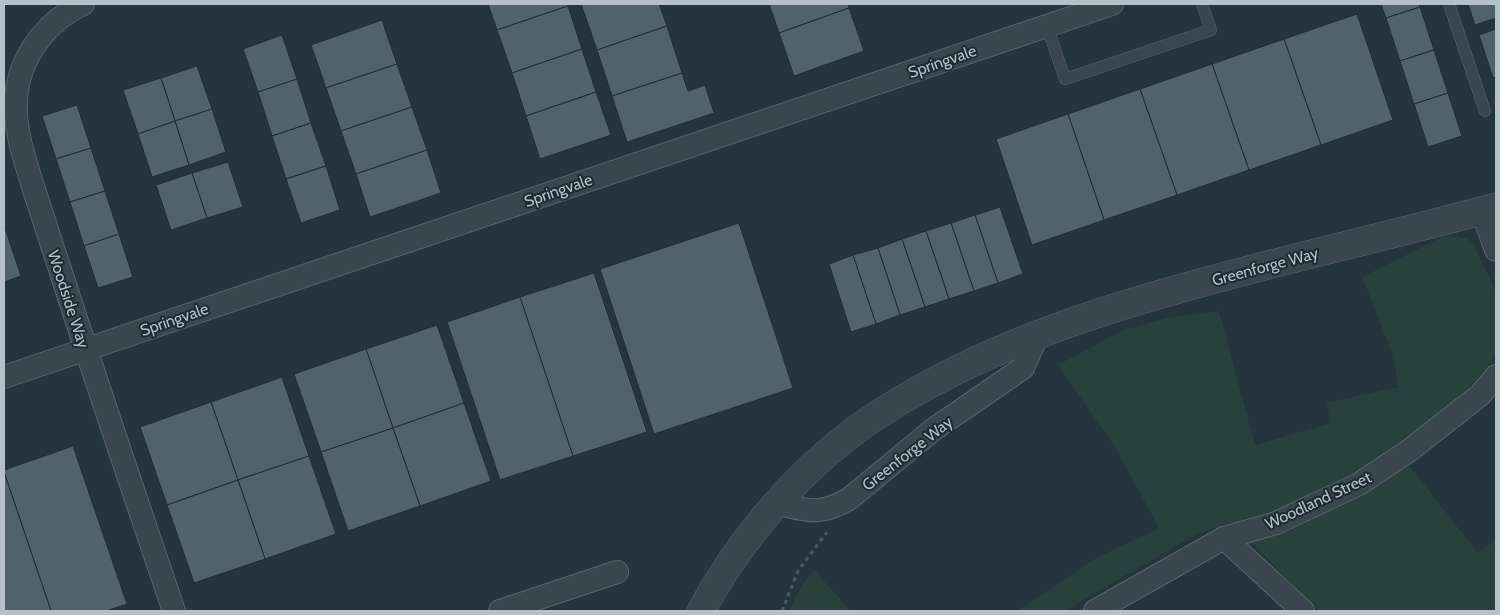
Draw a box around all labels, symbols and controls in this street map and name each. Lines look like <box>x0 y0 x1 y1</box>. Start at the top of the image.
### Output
street label: Springvale <box>906 41 979 82</box>
street label: Springvale <box>522 170 595 211</box>
street label: Greenforge Way <box>1210 243 1320 290</box>
street label: Woodside Way <box>44 248 93 350</box>
street label: Springvale <box>138 299 211 340</box>
street label: Greenforge Way <box>858 412 956 495</box>
street label: Woodland Street <box>1262 467 1375 533</box>

